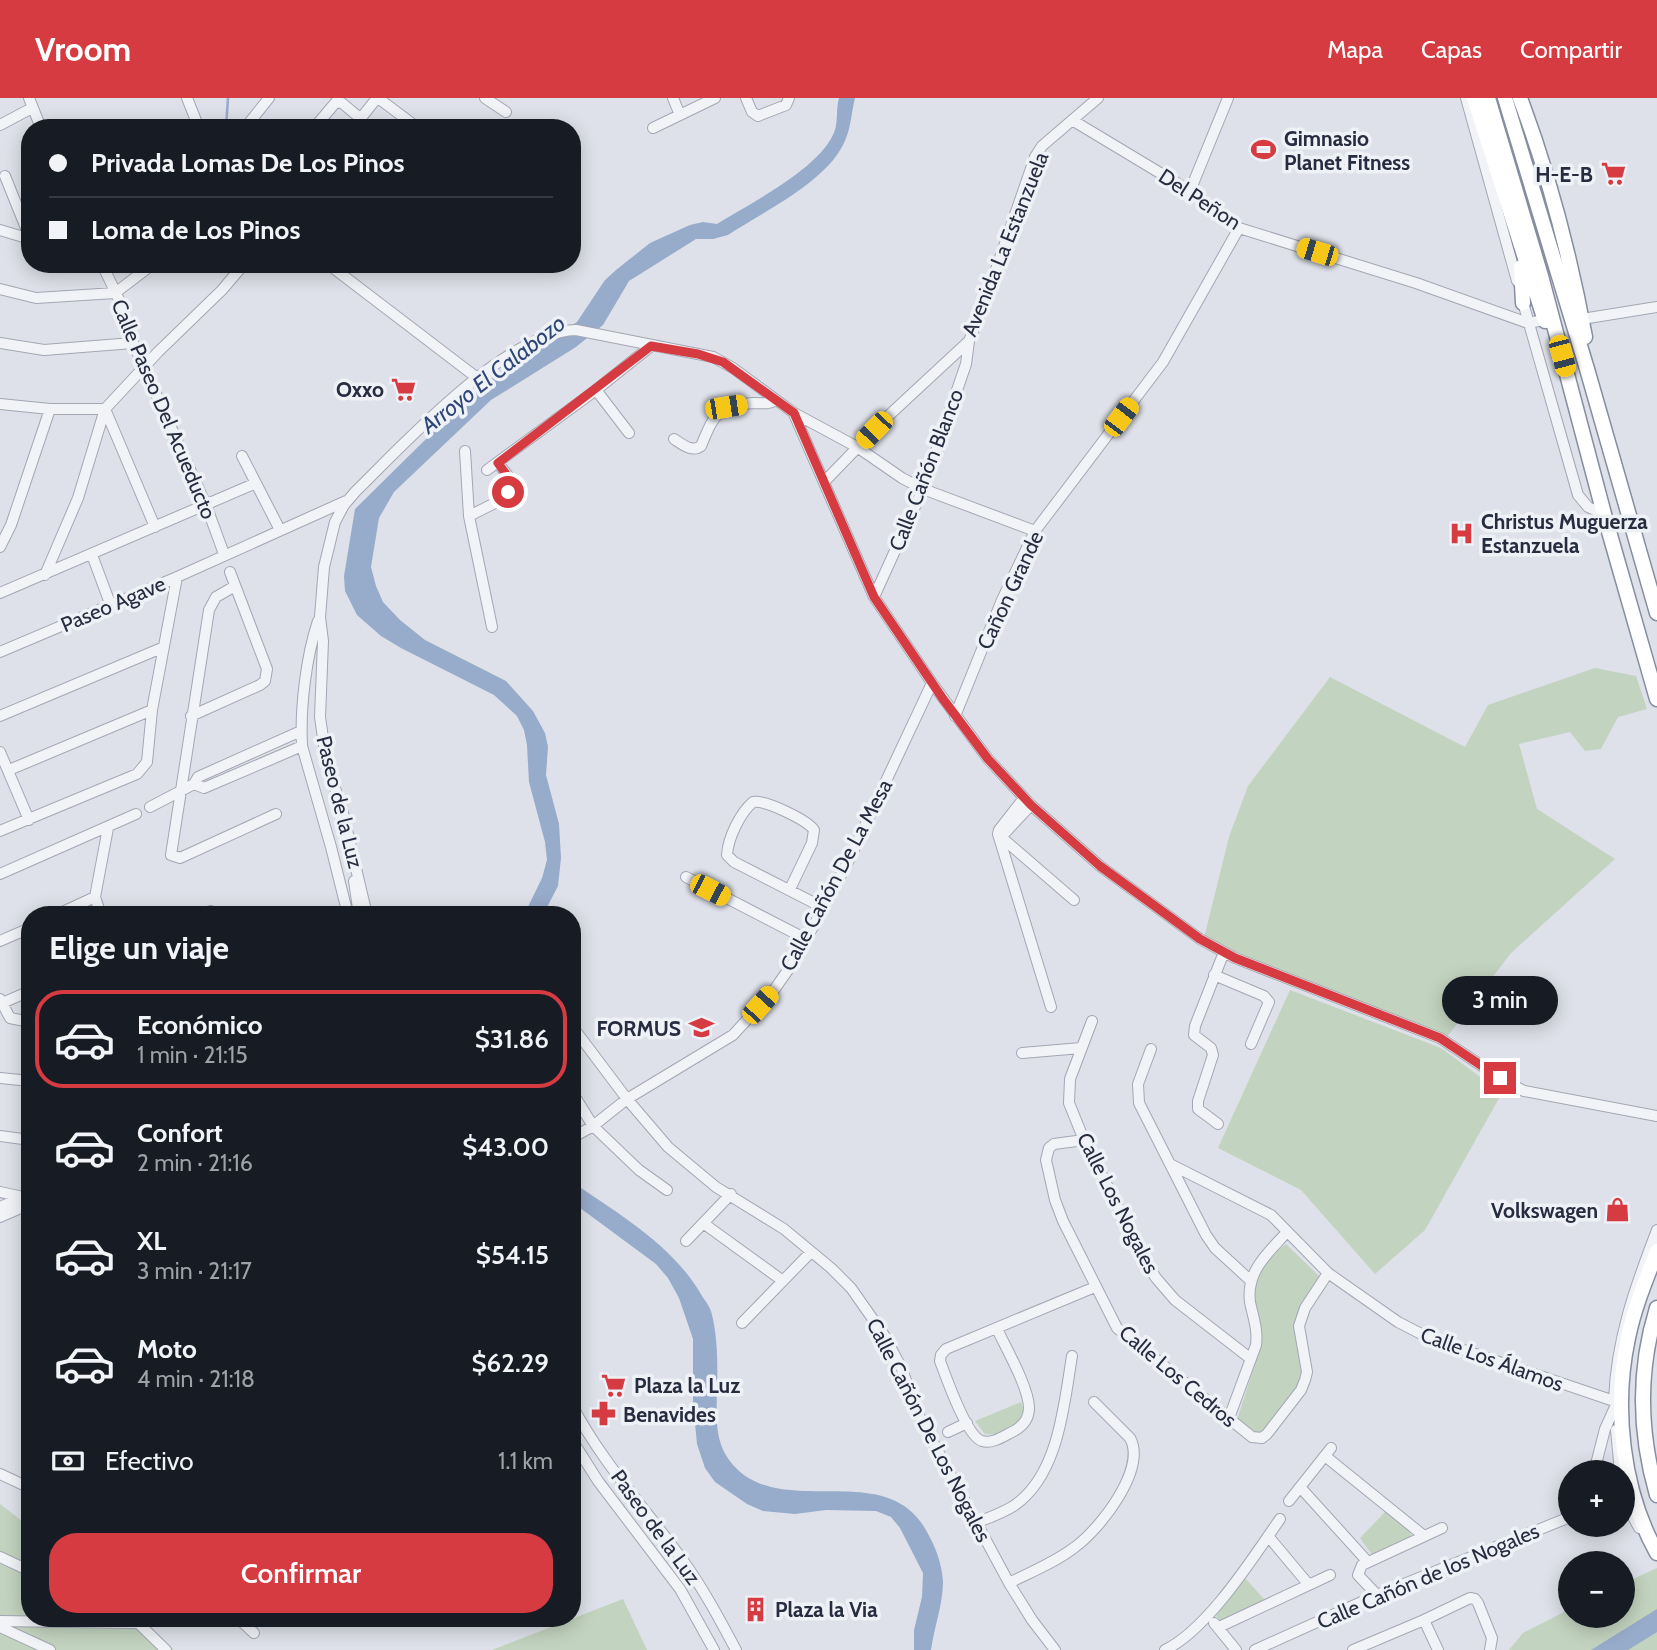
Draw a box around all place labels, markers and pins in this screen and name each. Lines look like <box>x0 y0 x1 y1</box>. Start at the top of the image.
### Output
place label: Gimnasio Planet Fitness <box>1284 126 1410 175</box>
sports icon: Gimnasio Planet Fitness <box>1250 136 1278 164</box>
supermarket icon: H-E-B <box>1599 160 1627 188</box>
place label: H-E-B <box>1535 162 1593 187</box>
supermarket icon: Oxxo <box>390 375 418 403</box>
place label: Oxxo <box>336 377 384 402</box>
place label: Christus Muguerza Estanzuela <box>1481 509 1648 558</box>
hospital icon: Christus Muguerza Estanzuela <box>1447 519 1475 547</box>
school or university icon: FORMUS <box>687 1014 715 1042</box>
place label: FORMUS <box>596 1016 681 1041</box>
shop icon: Volkswagen <box>1604 1196 1632 1224</box>
place label: Volkswagen <box>1491 1198 1598 1223</box>
supermarket icon: Plaza la Luz <box>600 1371 628 1399</box>
place label: Plaza la Luz <box>634 1373 740 1398</box>
pharmacy icon: Benavides <box>589 1400 617 1428</box>
place label: Benavides <box>623 1402 716 1427</box>
building icon: Plaza la Via <box>741 1595 769 1623</box>
place label: Plaza la Via <box>775 1597 878 1622</box>

